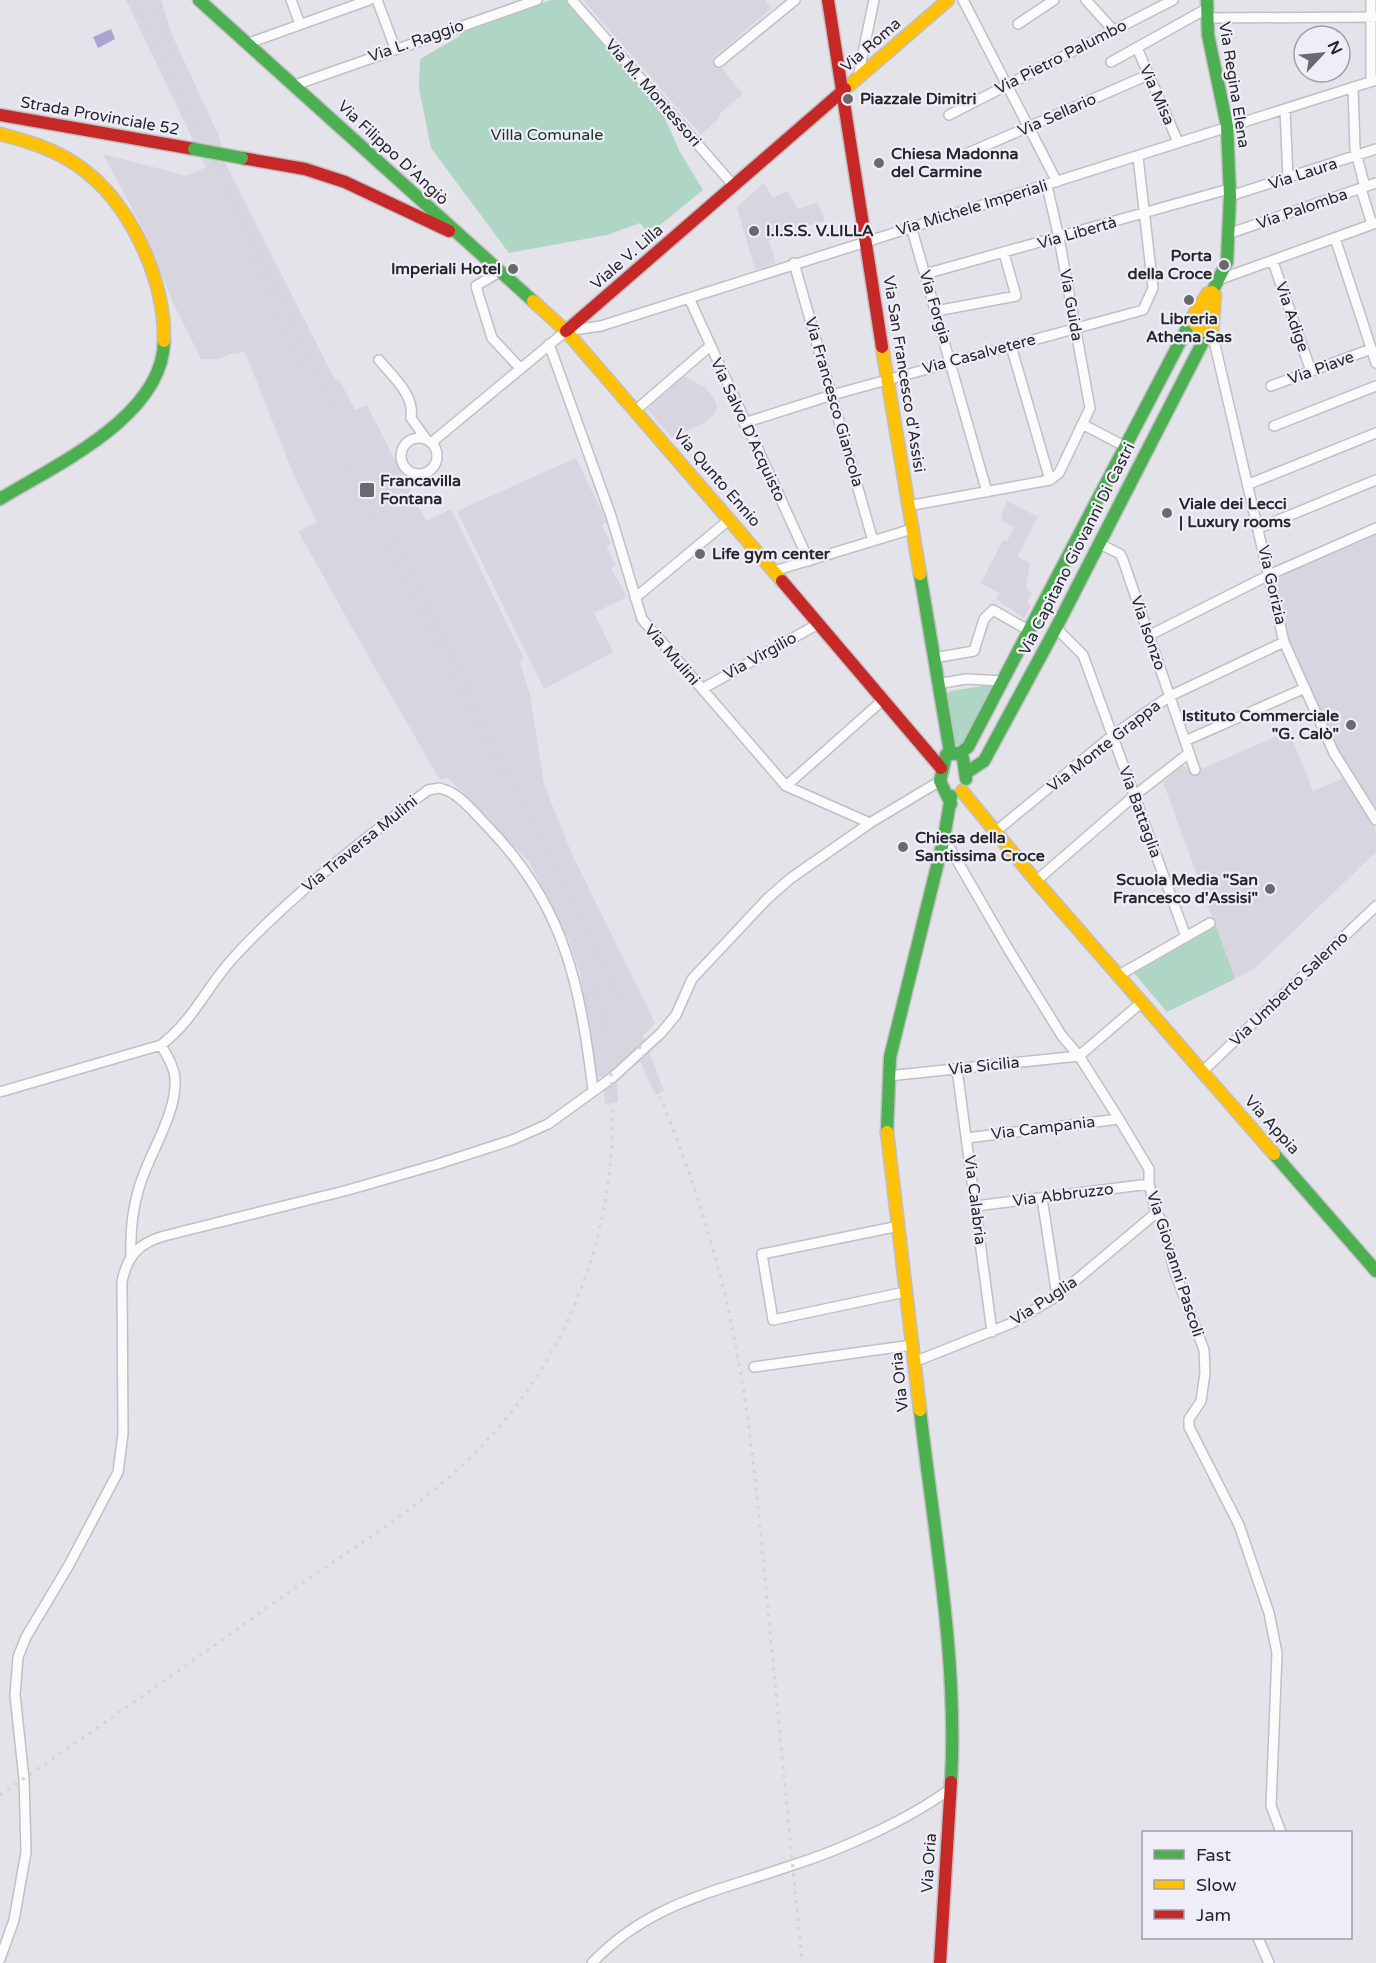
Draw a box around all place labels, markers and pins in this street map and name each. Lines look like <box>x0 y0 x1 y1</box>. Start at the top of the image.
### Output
place label: Piazzale Dimitri <box>860 89 976 109</box>
marker: Piazzale Dimitri <box>841 92 855 106</box>
place label: Chiesa Madonna del Carmine <box>891 144 1019 182</box>
marker: Chiesa Madonna del Carmine <box>872 156 886 170</box>
place label: I.I.S.S. V.LILLA <box>766 221 874 241</box>
marker: I.I.S.S. V.LILLA <box>747 224 761 238</box>
place label: Porta della Croce <box>1128 246 1212 284</box>
marker: Porta della Croce <box>1217 258 1231 272</box>
place label: Imperiali Hotel <box>391 259 501 279</box>
marker: Imperiali Hotel <box>506 262 520 276</box>
marker: Libreria Athena Sas <box>1182 293 1196 307</box>
place label: Libreria Athena Sas <box>1146 309 1232 347</box>
place label: Francavilla Fontana <box>380 471 461 509</box>
marker: Francavilla Fontana <box>358 481 376 499</box>
place label: Viale dei Lecci | Luxury rooms <box>1179 494 1291 532</box>
marker: Viale dei Lecci | Luxury rooms <box>1160 506 1174 520</box>
place label: Life gym center <box>712 544 831 564</box>
marker: Life gym center <box>693 547 707 561</box>
place label: Istituto Commerciale "G. Calò" <box>1182 706 1339 744</box>
marker: Istituto Commerciale "G. Calò" <box>1344 718 1358 732</box>
place label: Chiesa della Santissima Croce <box>915 828 1045 866</box>
marker: Chiesa della Santissima Croce <box>896 840 910 854</box>
place label: Scuola Media "San Francesco d'Assisi" <box>1113 870 1258 908</box>
marker: Scuola Media "San Francesco d'Assisi" <box>1263 882 1277 896</box>

